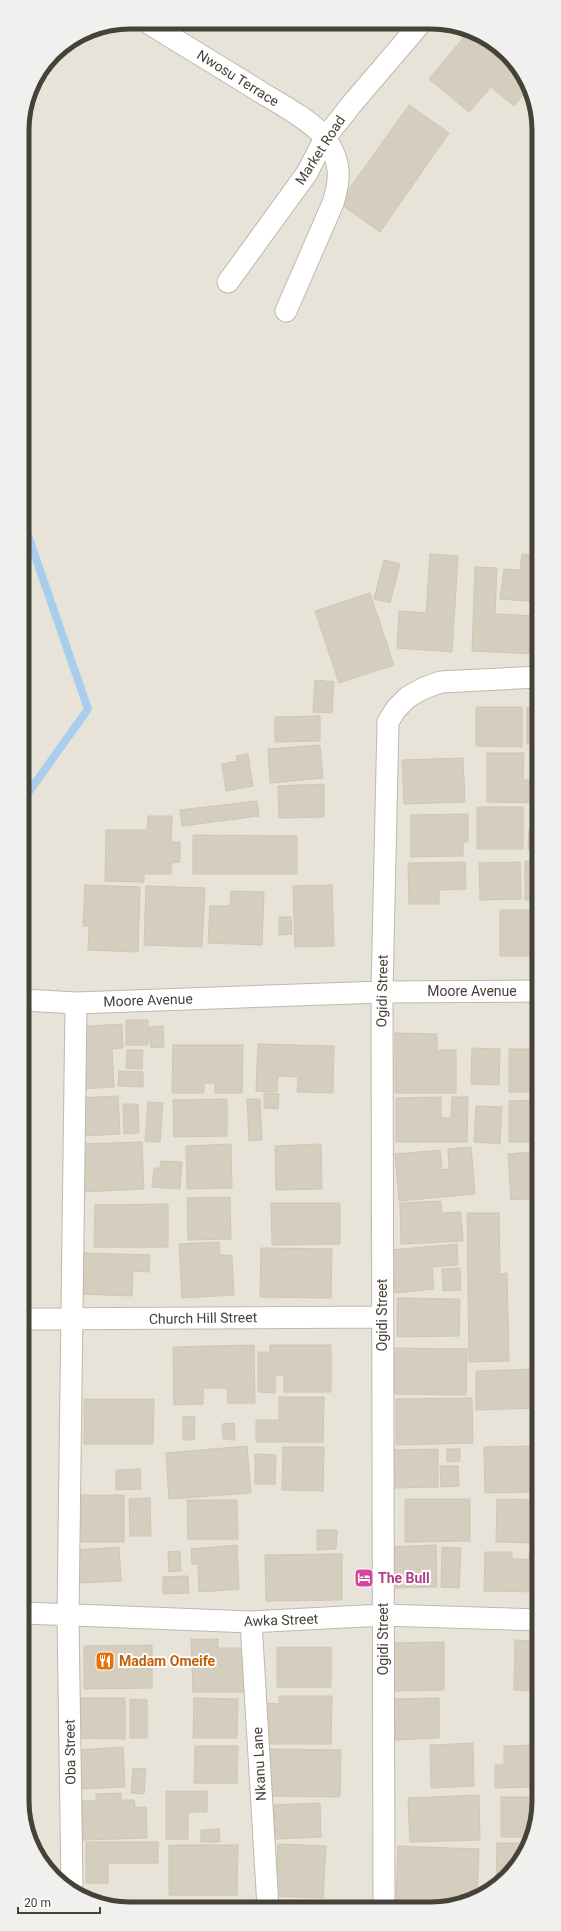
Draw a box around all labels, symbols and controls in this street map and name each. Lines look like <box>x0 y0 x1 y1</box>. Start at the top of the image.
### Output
street label: Nwosu Terrace <box>194 46 282 110</box>
street label: Market Road <box>292 112 348 188</box>
street label: Ogidi Street <box>373 954 391 1027</box>
street label: Moore Avenue <box>427 983 517 999</box>
street label: Moore Avenue <box>103 990 193 1010</box>
street label: Ogidi Street <box>374 1278 390 1351</box>
street label: Church Hill Street <box>149 1309 258 1327</box>
hotel icon: The Bull <box>353 1567 375 1589</box>
place label: The Bull <box>378 1570 430 1586</box>
street label: Ogidi Street <box>375 1602 391 1675</box>
street label: Awka Street <box>243 1611 319 1629</box>
restaurant icon: Madam Omeife <box>94 1650 116 1672</box>
place label: Madam Omeife <box>119 1653 216 1669</box>
street label: Oba Street <box>61 1719 79 1785</box>
street label: Nkanu Lane <box>249 1727 269 1801</box>
scale bar <box>18 1889 100 1915</box>
text: 20 m <box>24 1896 51 1910</box>

